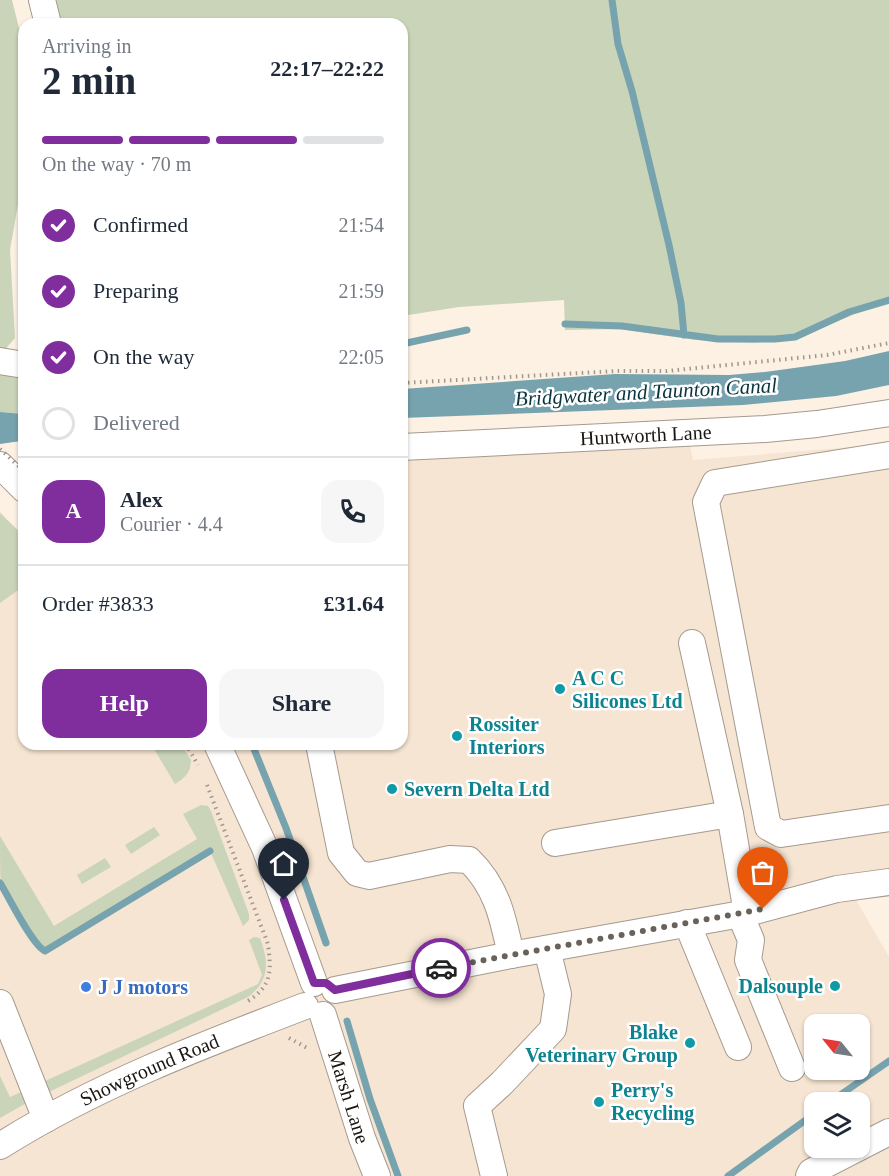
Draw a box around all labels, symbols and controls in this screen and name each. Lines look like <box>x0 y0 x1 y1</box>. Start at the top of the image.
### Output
text: Arriving in <box>42 35 131 57</box>
text: 22:17–22:22 <box>270 56 384 81</box>
text: 2 min <box>42 59 136 102</box>
text: On the way · 70 m <box>42 153 191 175</box>
icon: check <box>42 209 75 242</box>
text: Confirmed <box>93 212 188 237</box>
text: 21:54 <box>338 214 384 236</box>
icon: check <box>42 275 75 308</box>
text: Preparing <box>93 278 179 303</box>
text: 21:59 <box>338 280 384 302</box>
icon: check <box>42 341 75 374</box>
text: On the way <box>93 344 194 369</box>
text: 22:05 <box>338 346 384 368</box>
water label: Bridgwater and Taunton Canal <box>514 373 778 411</box>
text: Delivered <box>93 410 180 435</box>
street label: Huntworth Lane <box>579 421 712 449</box>
button: phone <box>321 480 384 543</box>
text: Alex <box>120 487 163 512</box>
text: A <box>66 498 81 523</box>
text: Courier · 4.4 <box>120 513 223 535</box>
text: Order #3833 <box>42 591 154 616</box>
text: £31.64 <box>324 591 384 616</box>
place label: A C C Silicones Ltd <box>572 667 683 712</box>
button: Help <box>42 669 207 738</box>
button: Share <box>219 669 384 738</box>
marker: A C C Silicones Ltd <box>553 682 567 696</box>
place label: Rossiter Interiors <box>469 713 545 758</box>
marker: Rossiter Interiors <box>450 729 464 743</box>
place label: Severn Delta Ltd <box>404 778 550 800</box>
marker: Severn Delta Ltd <box>385 782 399 796</box>
pin <box>258 838 309 900</box>
icon: home <box>267 847 300 880</box>
pin <box>737 847 788 909</box>
icon: bag <box>746 856 779 889</box>
courier <box>411 938 471 998</box>
icon: car <box>425 952 458 985</box>
place label: Dalsouple <box>739 975 823 998</box>
place label: J J motors <box>98 976 188 998</box>
marker: Dalsouple <box>828 979 842 993</box>
marker: J J motors <box>79 980 93 994</box>
north arrow <box>804 1014 870 1080</box>
map controls <box>804 1014 870 1158</box>
place label: Blake Veterinary Group <box>525 1021 678 1067</box>
street label: Showground Road <box>76 1029 222 1110</box>
marker: Blake Veterinary Group <box>683 1036 697 1050</box>
street label: Marsh Lane <box>324 1048 374 1147</box>
place label: Perry's Recycling <box>611 1079 694 1125</box>
button: layers <box>804 1092 870 1158</box>
marker: Perry's Recycling <box>592 1095 606 1109</box>

